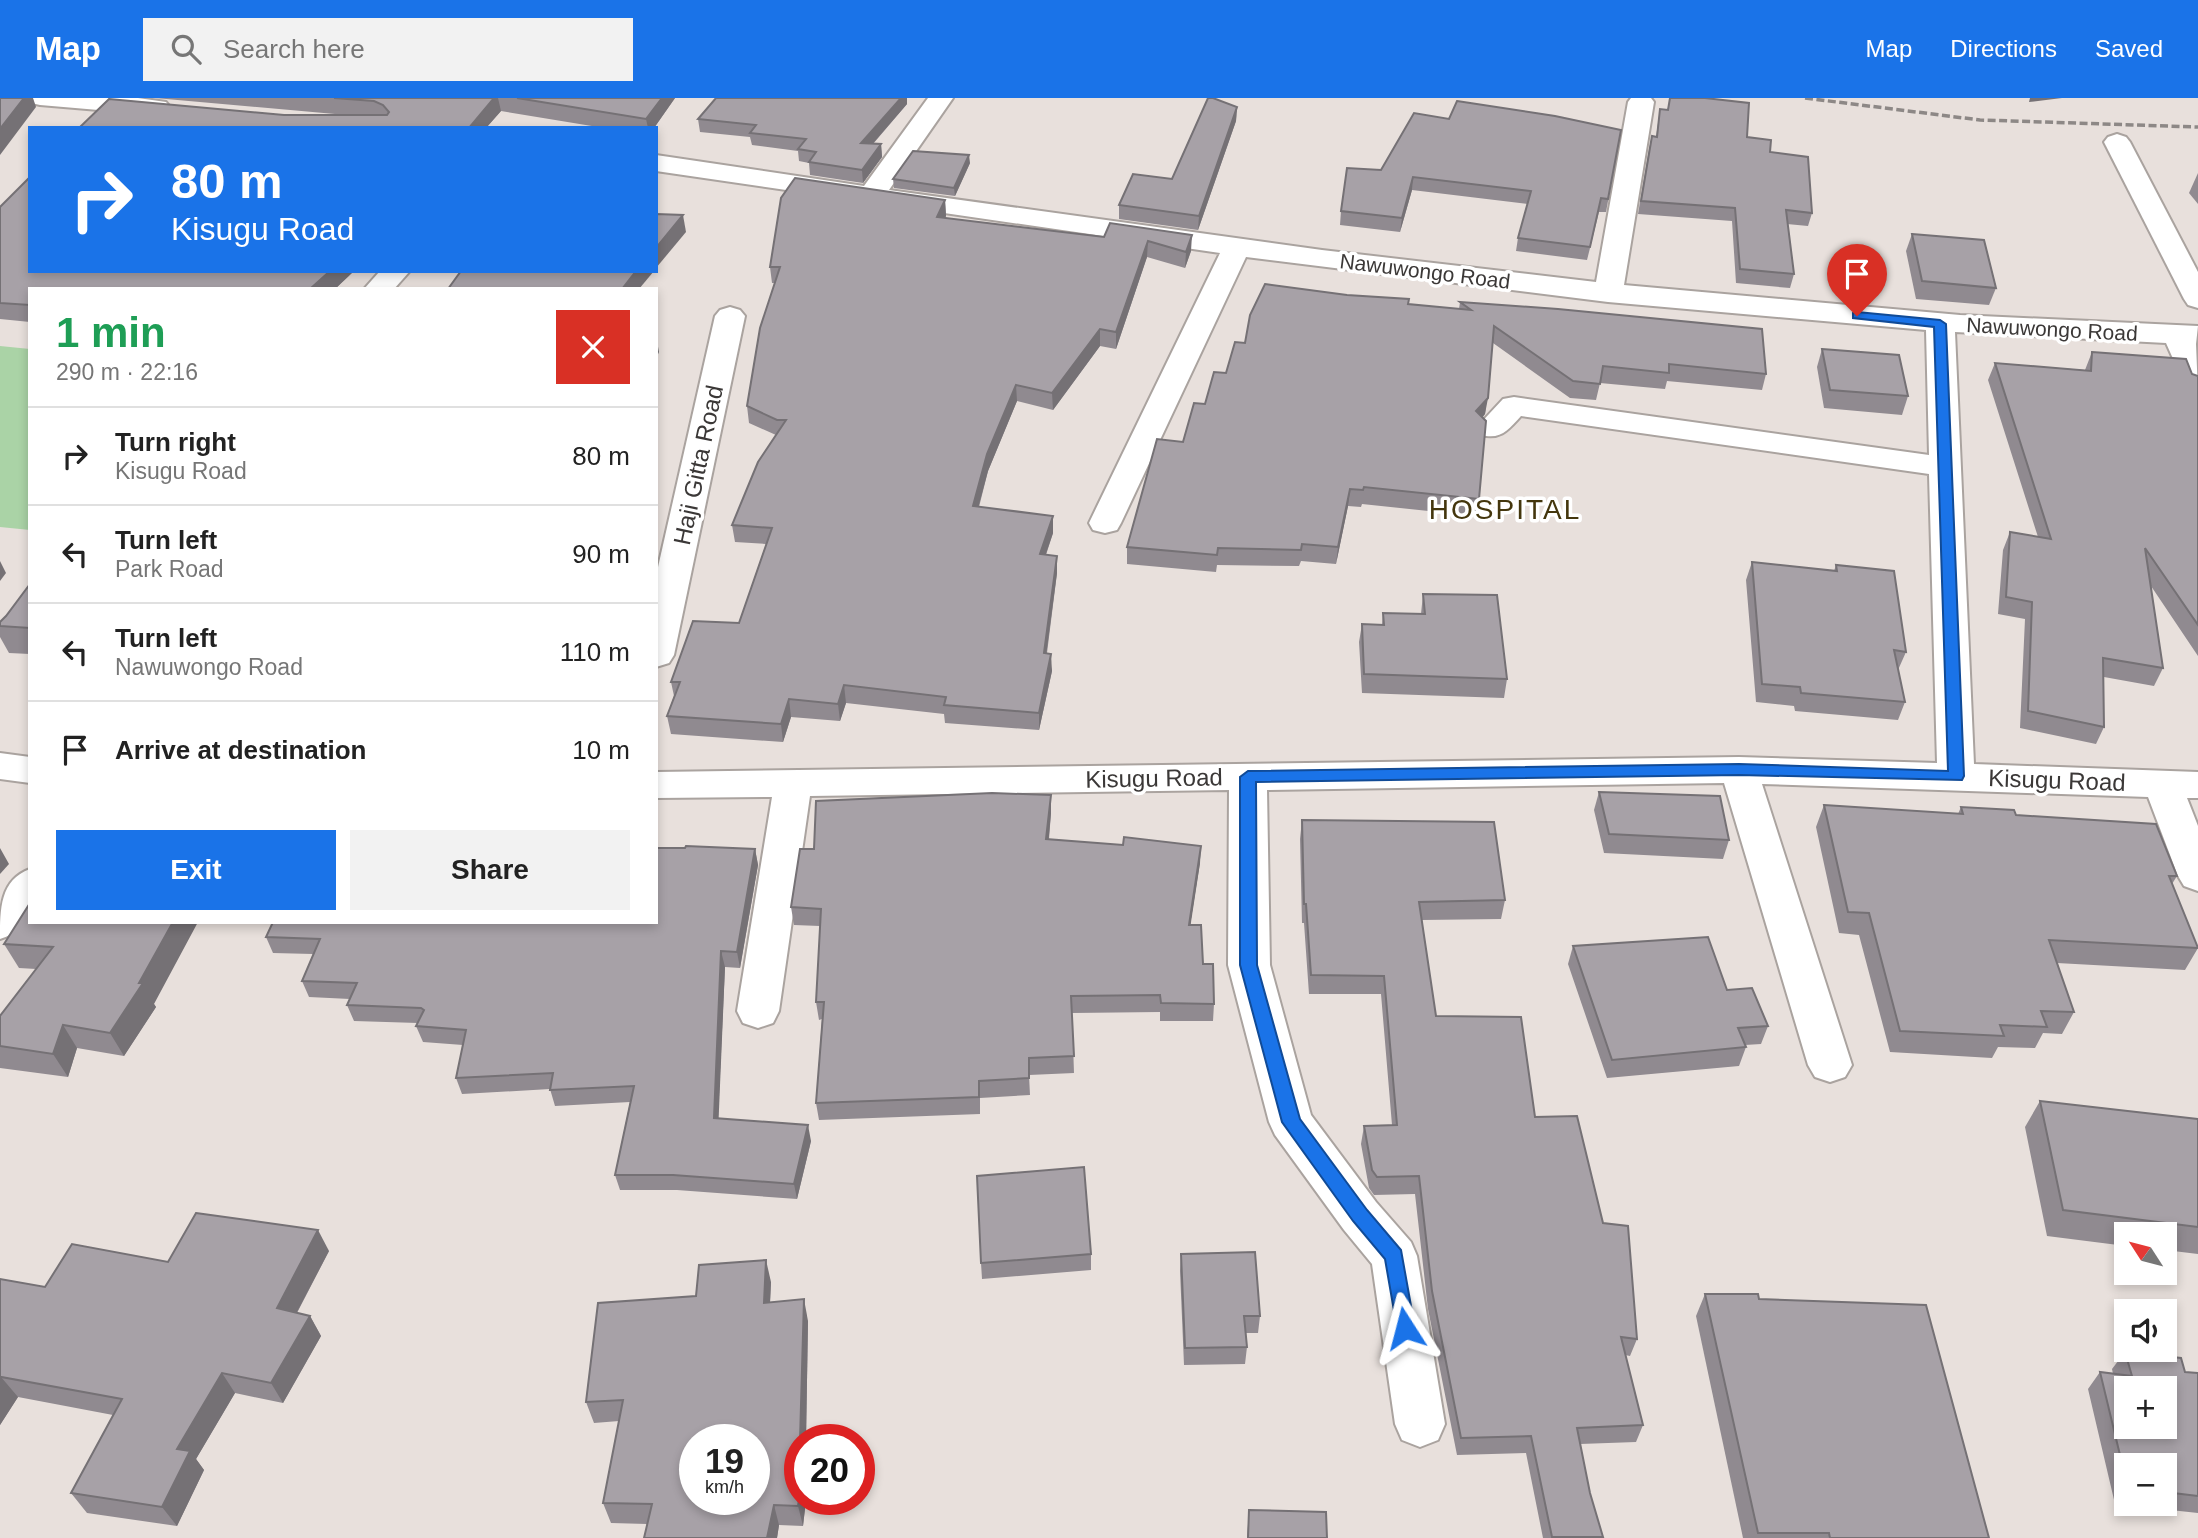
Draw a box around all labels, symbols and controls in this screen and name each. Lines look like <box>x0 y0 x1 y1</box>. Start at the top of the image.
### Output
search box <box>143 18 633 81</box>
text: Map <box>35 30 101 67</box>
icon: search <box>167 30 205 68</box>
text: Search here <box>223 34 365 64</box>
text: Map <box>1866 35 1912 62</box>
text: Directions <box>1950 35 2057 62</box>
text: Saved <box>2095 35 2163 62</box>
icon: right <box>56 154 147 245</box>
text: 80 m <box>171 154 283 208</box>
text: Kisugu Road <box>171 211 354 247</box>
pin <box>1827 244 1887 316</box>
street label: Nawuwongo Road <box>1338 249 1512 293</box>
icon: arrive <box>1838 255 1876 293</box>
text: 1 min <box>56 309 166 356</box>
button: close <box>556 310 630 384</box>
street label: Nawuwongo Road <box>1966 313 2138 345</box>
text: 290 m · 22:16 <box>56 359 198 385</box>
street label: Haji Gitta Road <box>668 383 728 547</box>
text: Turn right <box>115 427 236 457</box>
icon: right <box>56 437 94 475</box>
text: 80 m <box>572 441 630 471</box>
text: Kisugu Road <box>115 458 247 484</box>
district label: HOSPITAL <box>1429 494 1581 525</box>
text: Turn left <box>115 525 217 555</box>
icon: left <box>56 535 94 573</box>
text: 90 m <box>572 539 630 569</box>
text: Park Road <box>115 556 224 582</box>
text: Turn left <box>115 623 217 653</box>
icon: left <box>56 633 94 671</box>
text: 110 m <box>560 637 630 667</box>
text: Nawuwongo Road <box>115 654 303 680</box>
icon: arrive <box>56 731 94 769</box>
text: Arrive at destination <box>115 735 366 765</box>
text: 10 m <box>572 735 630 765</box>
street label: Kisugu Road <box>1085 763 1223 793</box>
street label: Kisugu Road <box>1988 764 2126 796</box>
button: Exit <box>56 830 336 910</box>
button: Share <box>350 830 630 910</box>
north arrow <box>2114 1222 2177 1284</box>
map controls <box>2114 1222 2177 1516</box>
position arrow <box>1368 1291 1442 1365</box>
button: sound <box>2114 1299 2177 1362</box>
button: + <box>2114 1376 2177 1439</box>
speed limit sign: 20 <box>784 1424 875 1515</box>
text: 19 <box>705 1441 744 1480</box>
button: − <box>2114 1453 2177 1516</box>
text: km/h <box>705 1477 744 1497</box>

